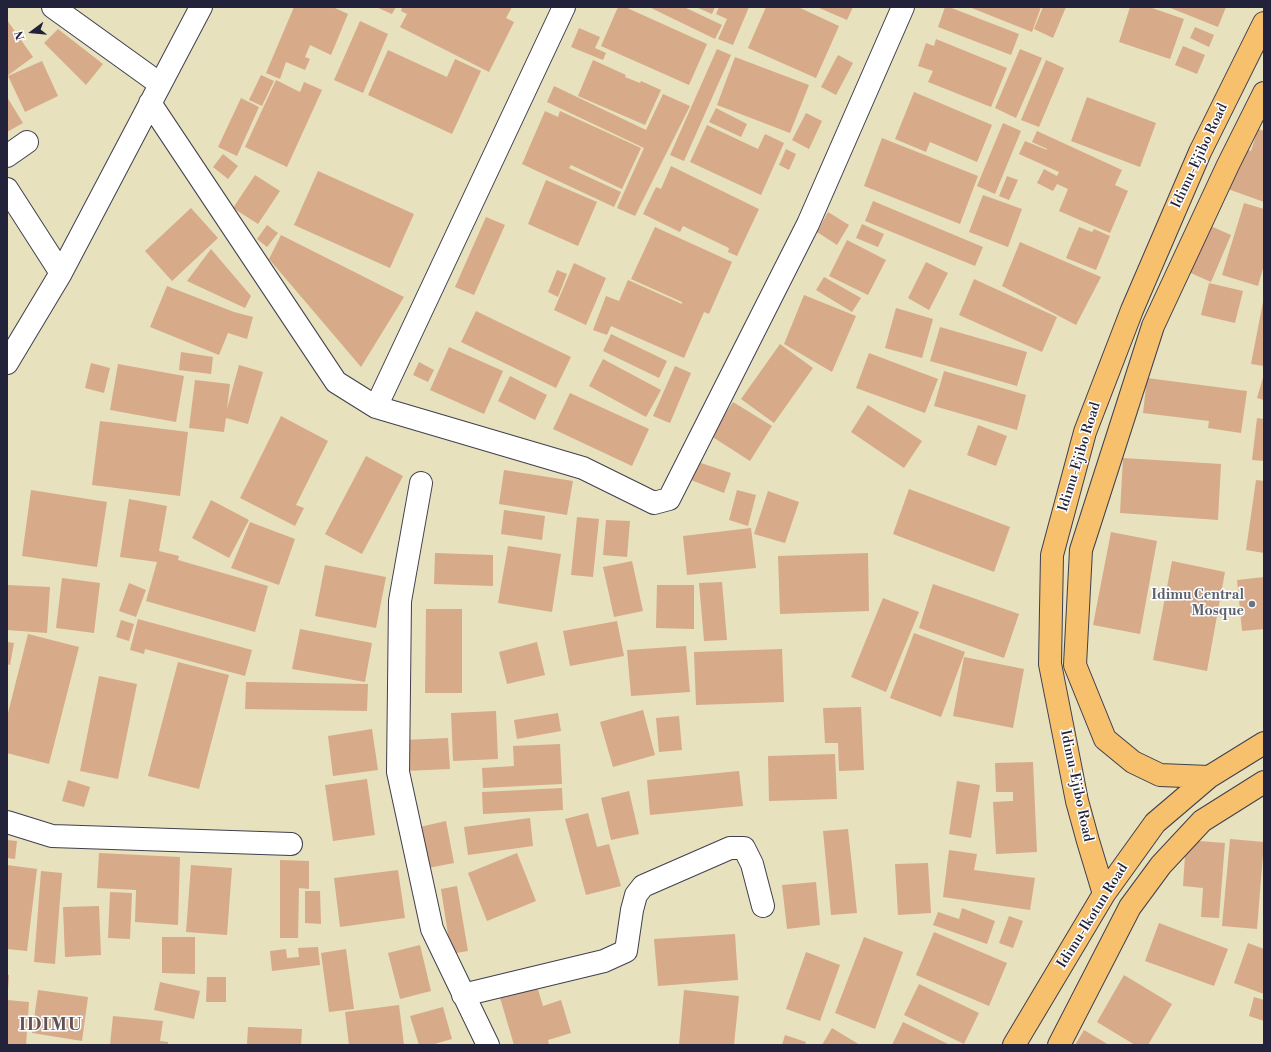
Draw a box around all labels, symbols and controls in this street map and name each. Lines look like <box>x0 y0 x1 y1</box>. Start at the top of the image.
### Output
north arrow <box>12 12 52 52</box>
text: N <box>13 29 28 41</box>
street label: Idimu-Ejibo Road <box>1168 101 1232 211</box>
street label: Idimu-Ejibo Road <box>1055 400 1105 514</box>
place label: Idimu Central Mosque <box>1152 588 1244 620</box>
marker: Idimu Central Mosque <box>1247 599 1257 609</box>
street label: Idimu-Ejibo Road <box>1056 729 1096 843</box>
street label: Idimu-Ikotun Road <box>1054 860 1132 972</box>
district label: IDIMU <box>19 1015 83 1037</box>

